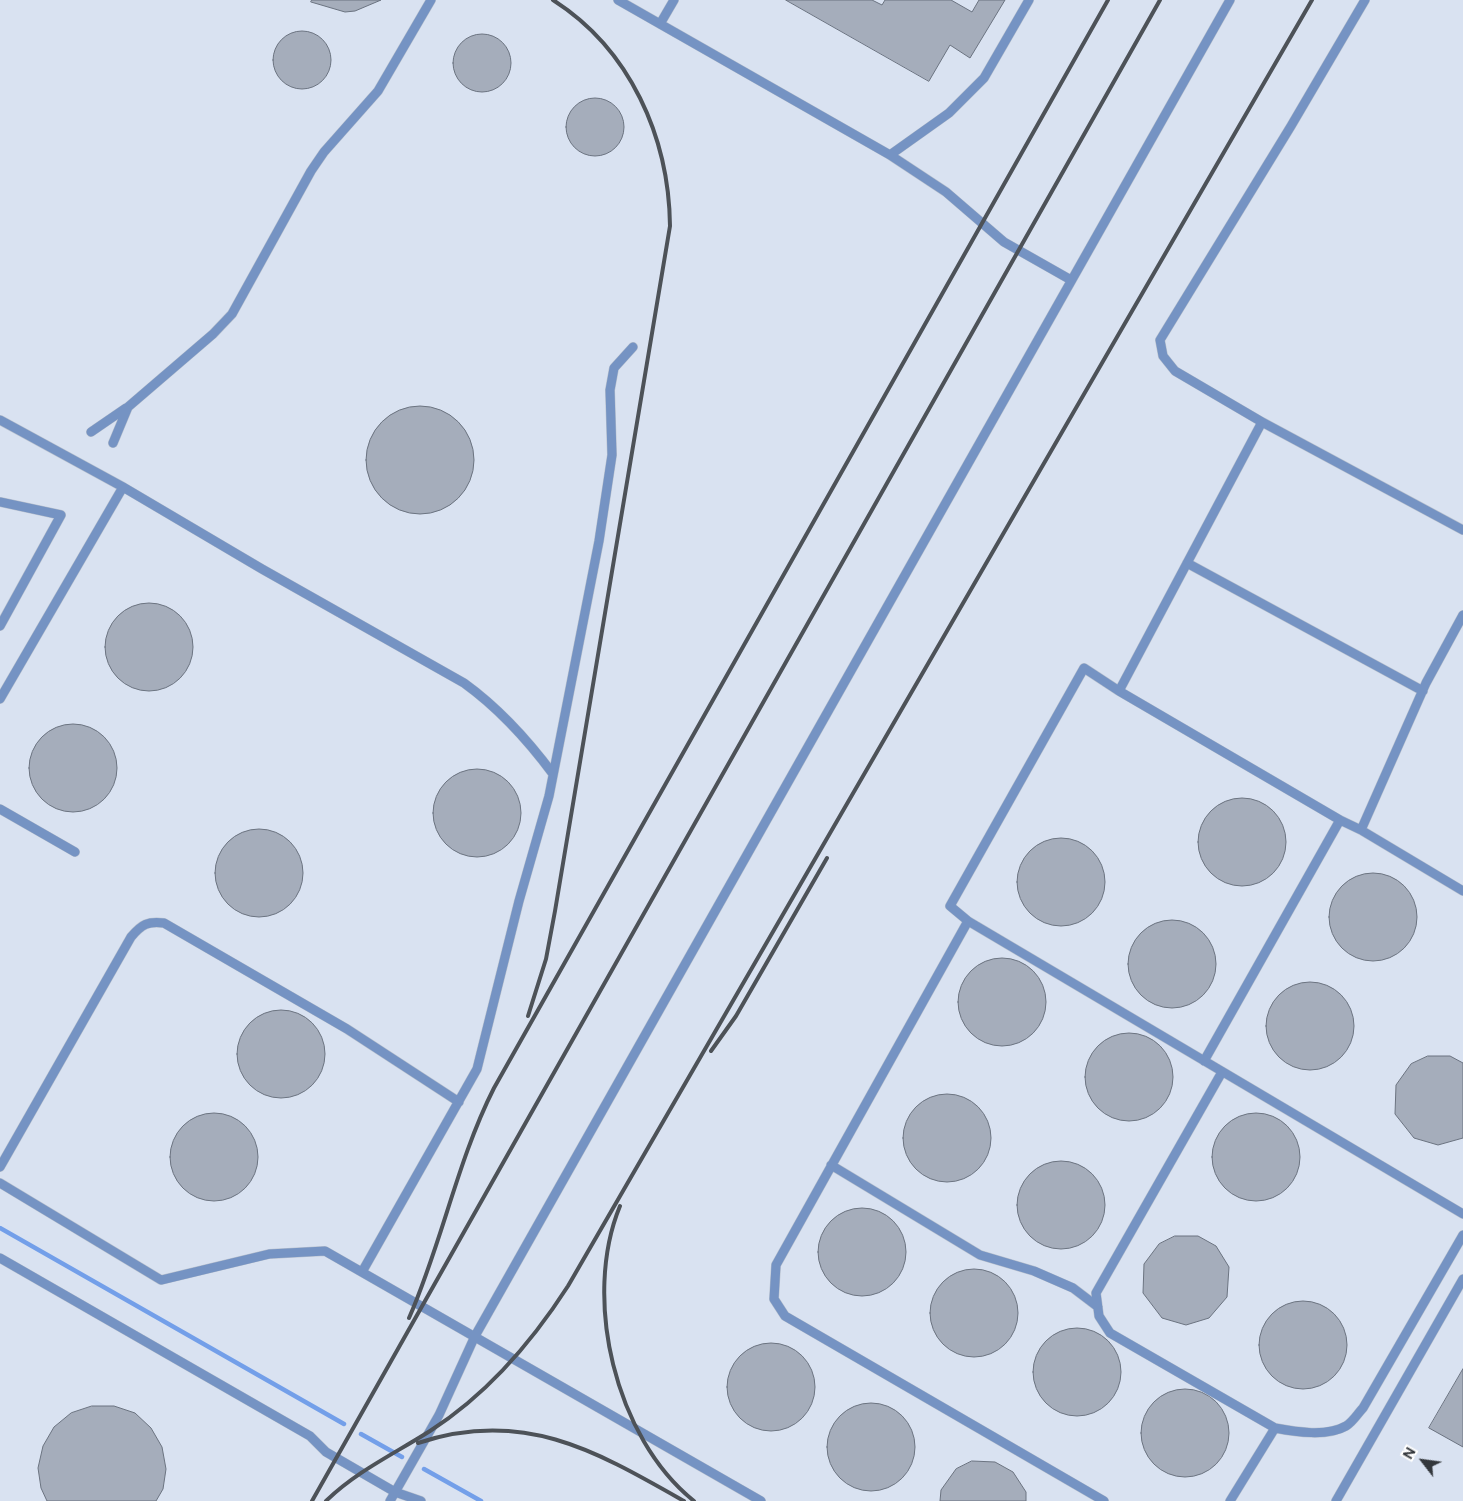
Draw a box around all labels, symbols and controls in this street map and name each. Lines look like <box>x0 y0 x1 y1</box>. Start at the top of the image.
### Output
north arrow <box>1398 1436 1448 1486</box>
text: N <box>1400 1444 1420 1462</box>

